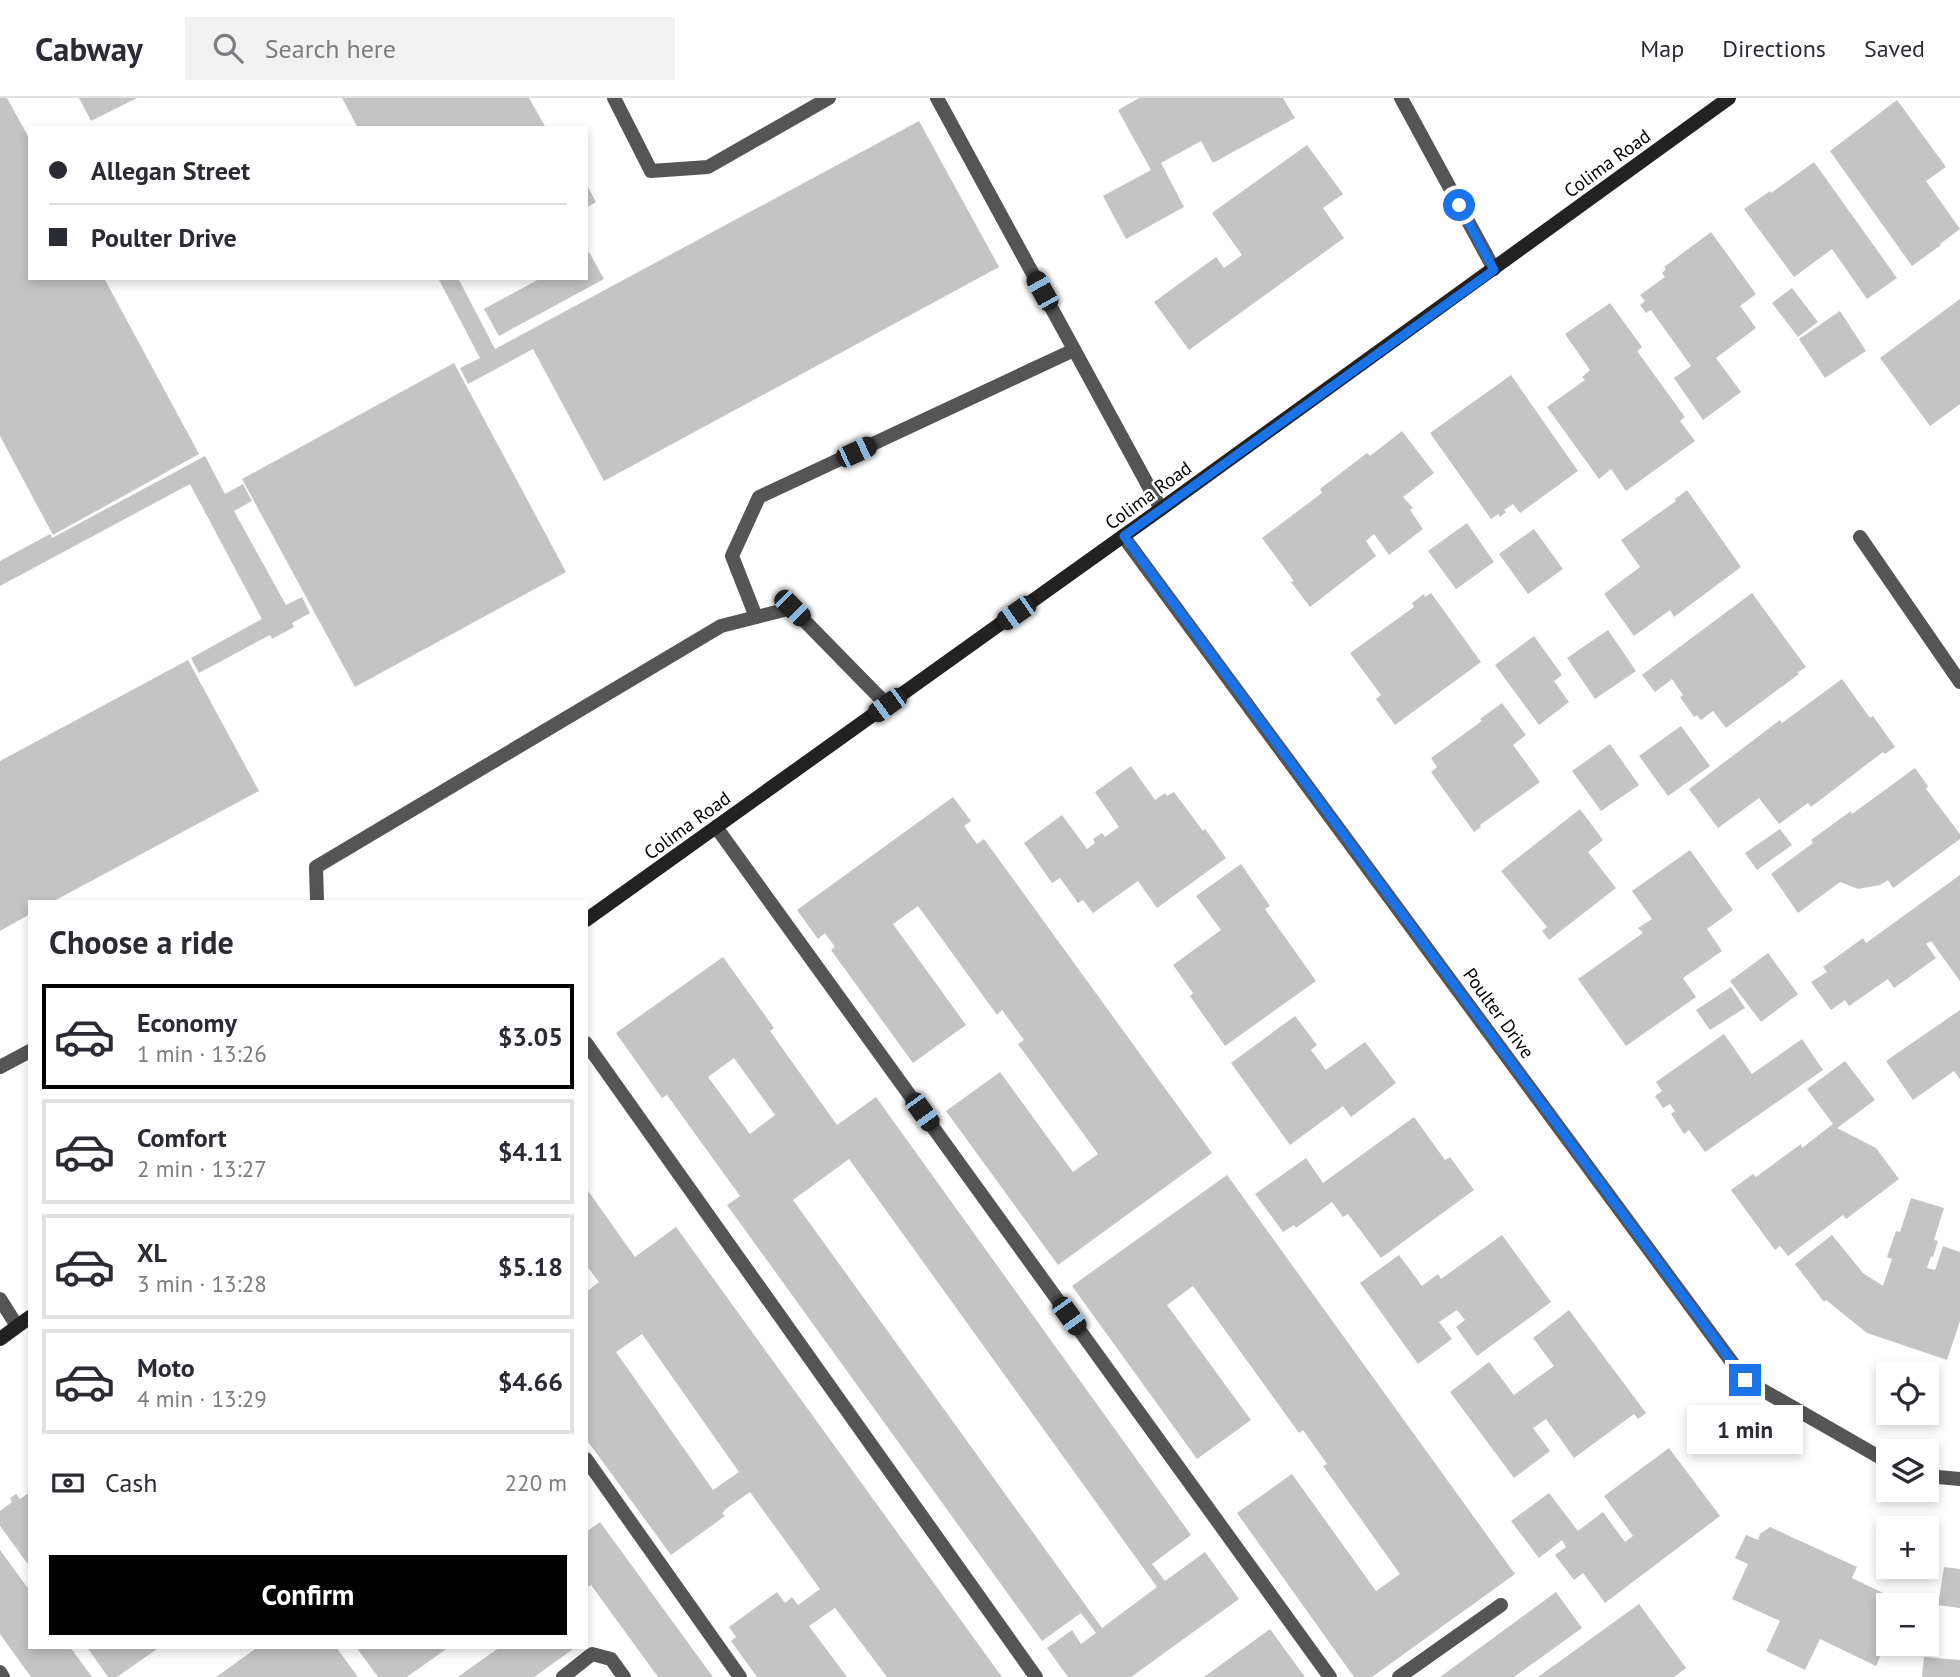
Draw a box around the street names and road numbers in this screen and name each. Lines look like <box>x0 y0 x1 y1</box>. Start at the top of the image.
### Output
street label: Colima Road <box>1559 124 1655 202</box>
street label: Colima Road <box>1100 456 1196 534</box>
street label: Colima Road <box>639 786 735 864</box>
street label: Poulter Drive <box>1458 963 1540 1063</box>

